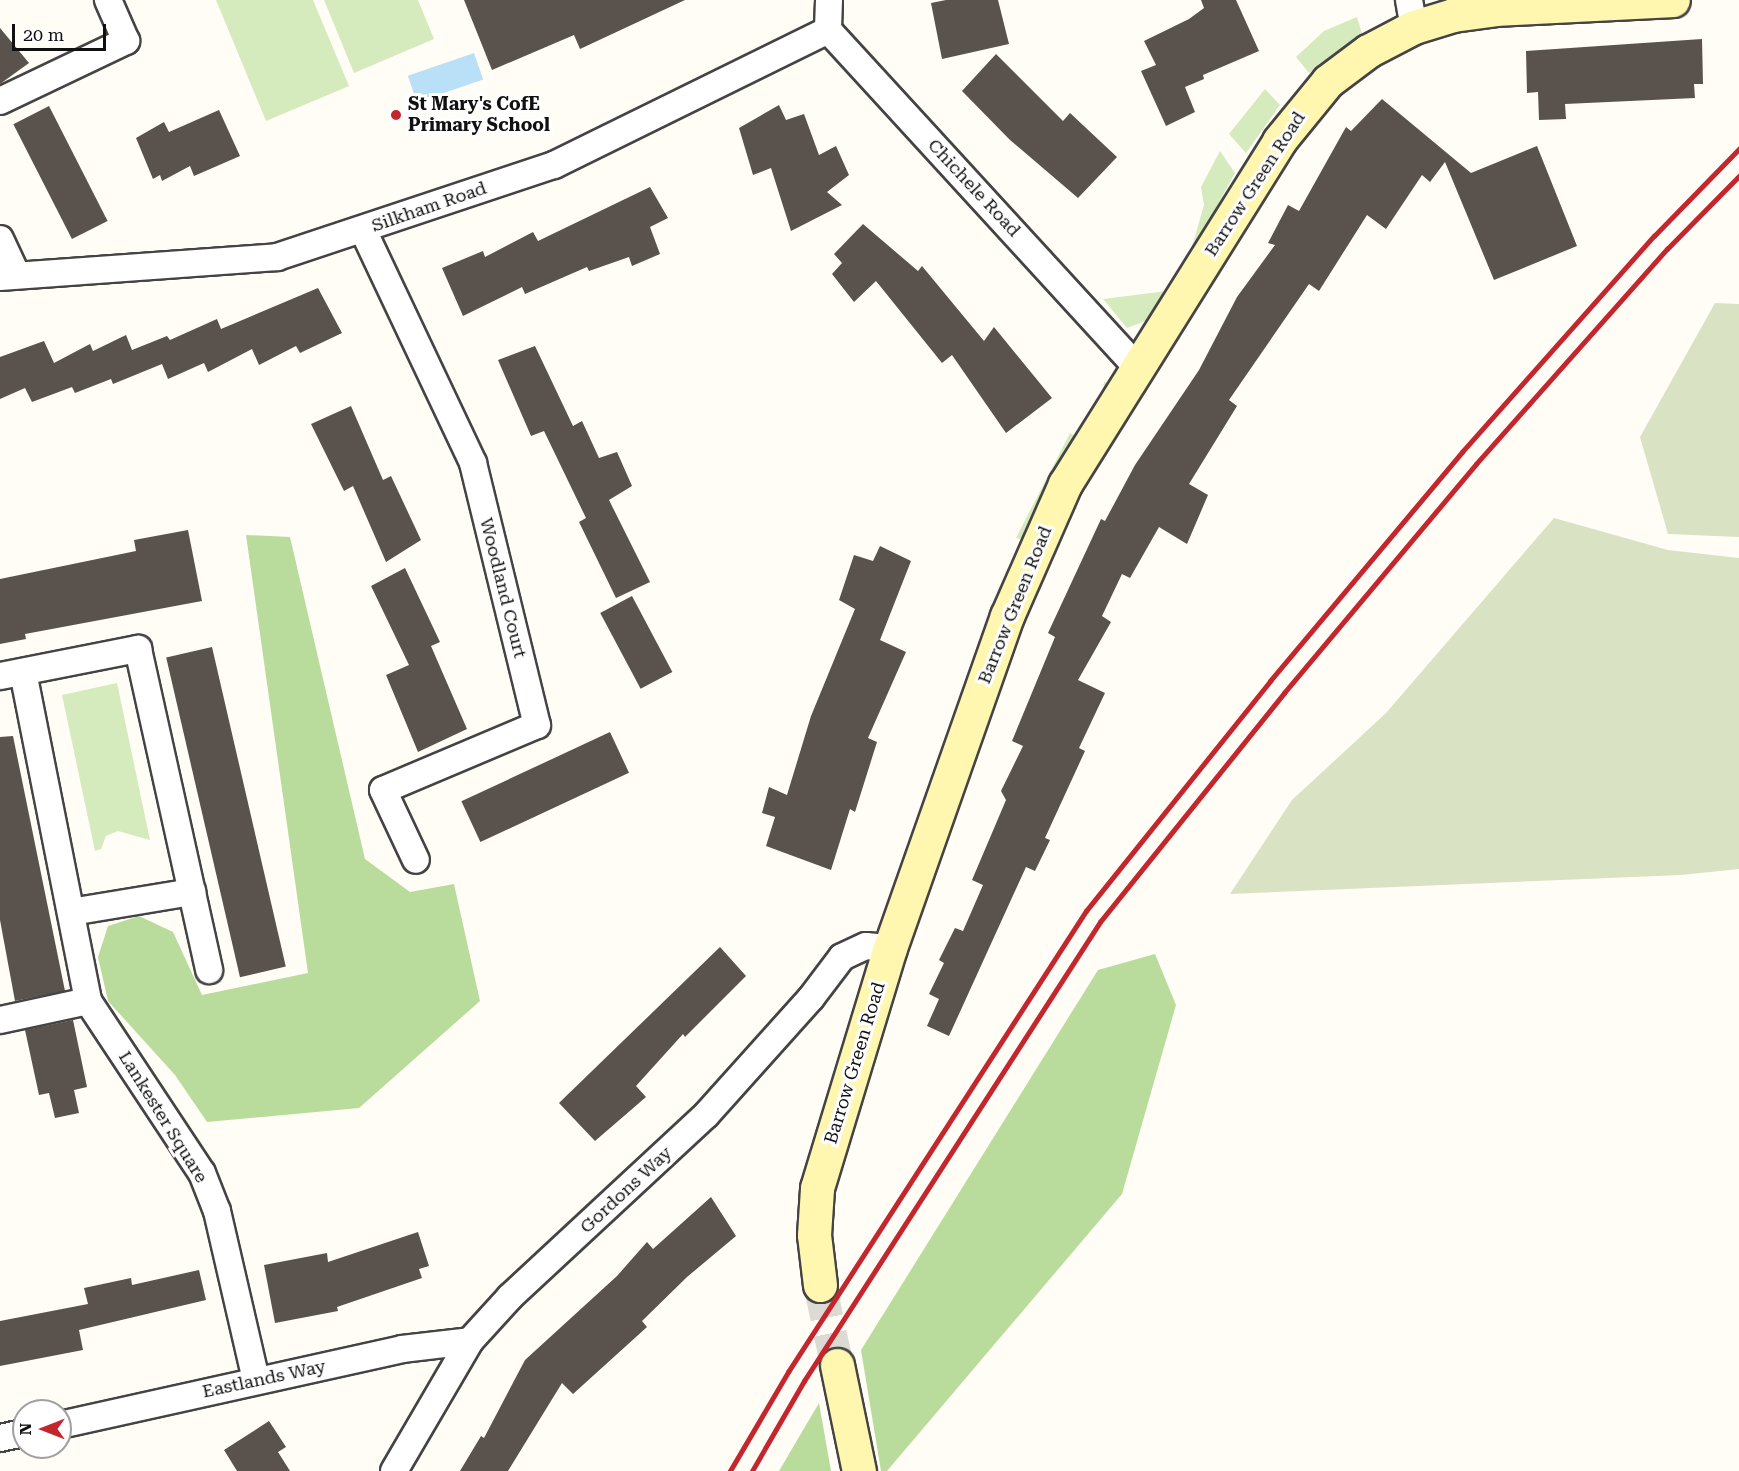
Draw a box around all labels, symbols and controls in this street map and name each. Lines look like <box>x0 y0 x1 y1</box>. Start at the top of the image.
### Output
scale bar <box>15 12 110 50</box>
text: 20 m <box>23 24 64 45</box>
place label: St Mary's CofE Primary School <box>408 94 550 136</box>
marker: St Mary's CofE Primary School <box>389 108 403 122</box>
street label: Barrow Green Road <box>1200 108 1310 260</box>
street label: Chichele Road <box>923 135 1025 241</box>
street label: Silkham Road <box>369 177 489 237</box>
street label: Woodland Court <box>475 516 531 660</box>
street label: Barrow Green Road <box>974 523 1056 687</box>
street label: Barrow Green Road <box>820 980 890 1146</box>
street label: Lankester Square <box>114 1047 212 1187</box>
street label: Gordons Way <box>576 1142 676 1238</box>
street label: Eastlands Way <box>200 1355 328 1403</box>
north arrow <box>12 1399 72 1459</box>
text: N <box>16 1423 35 1435</box>

